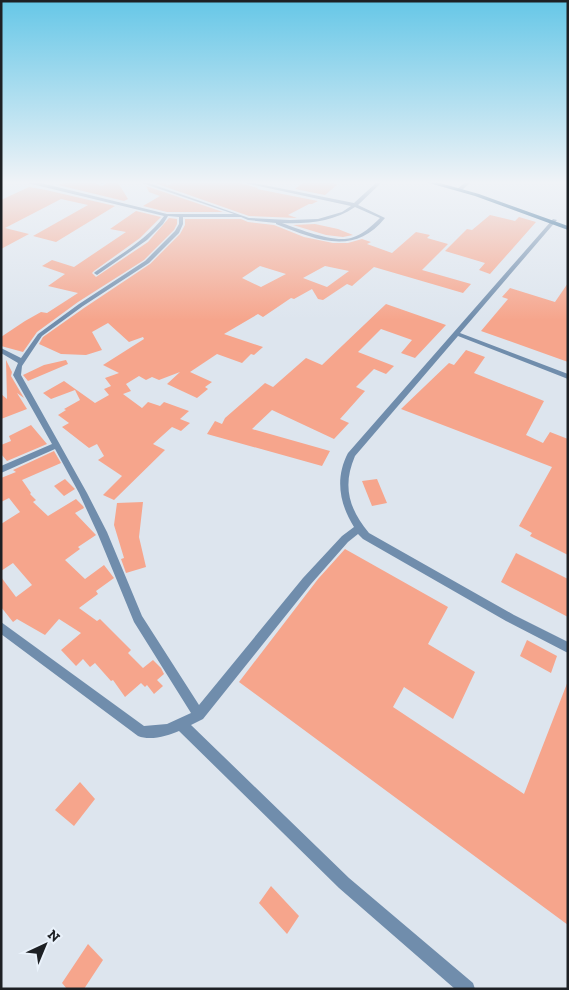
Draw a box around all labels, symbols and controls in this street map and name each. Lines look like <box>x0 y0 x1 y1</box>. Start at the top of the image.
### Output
north arrow <box>20 920 70 970</box>
text: N <box>44 926 64 946</box>

